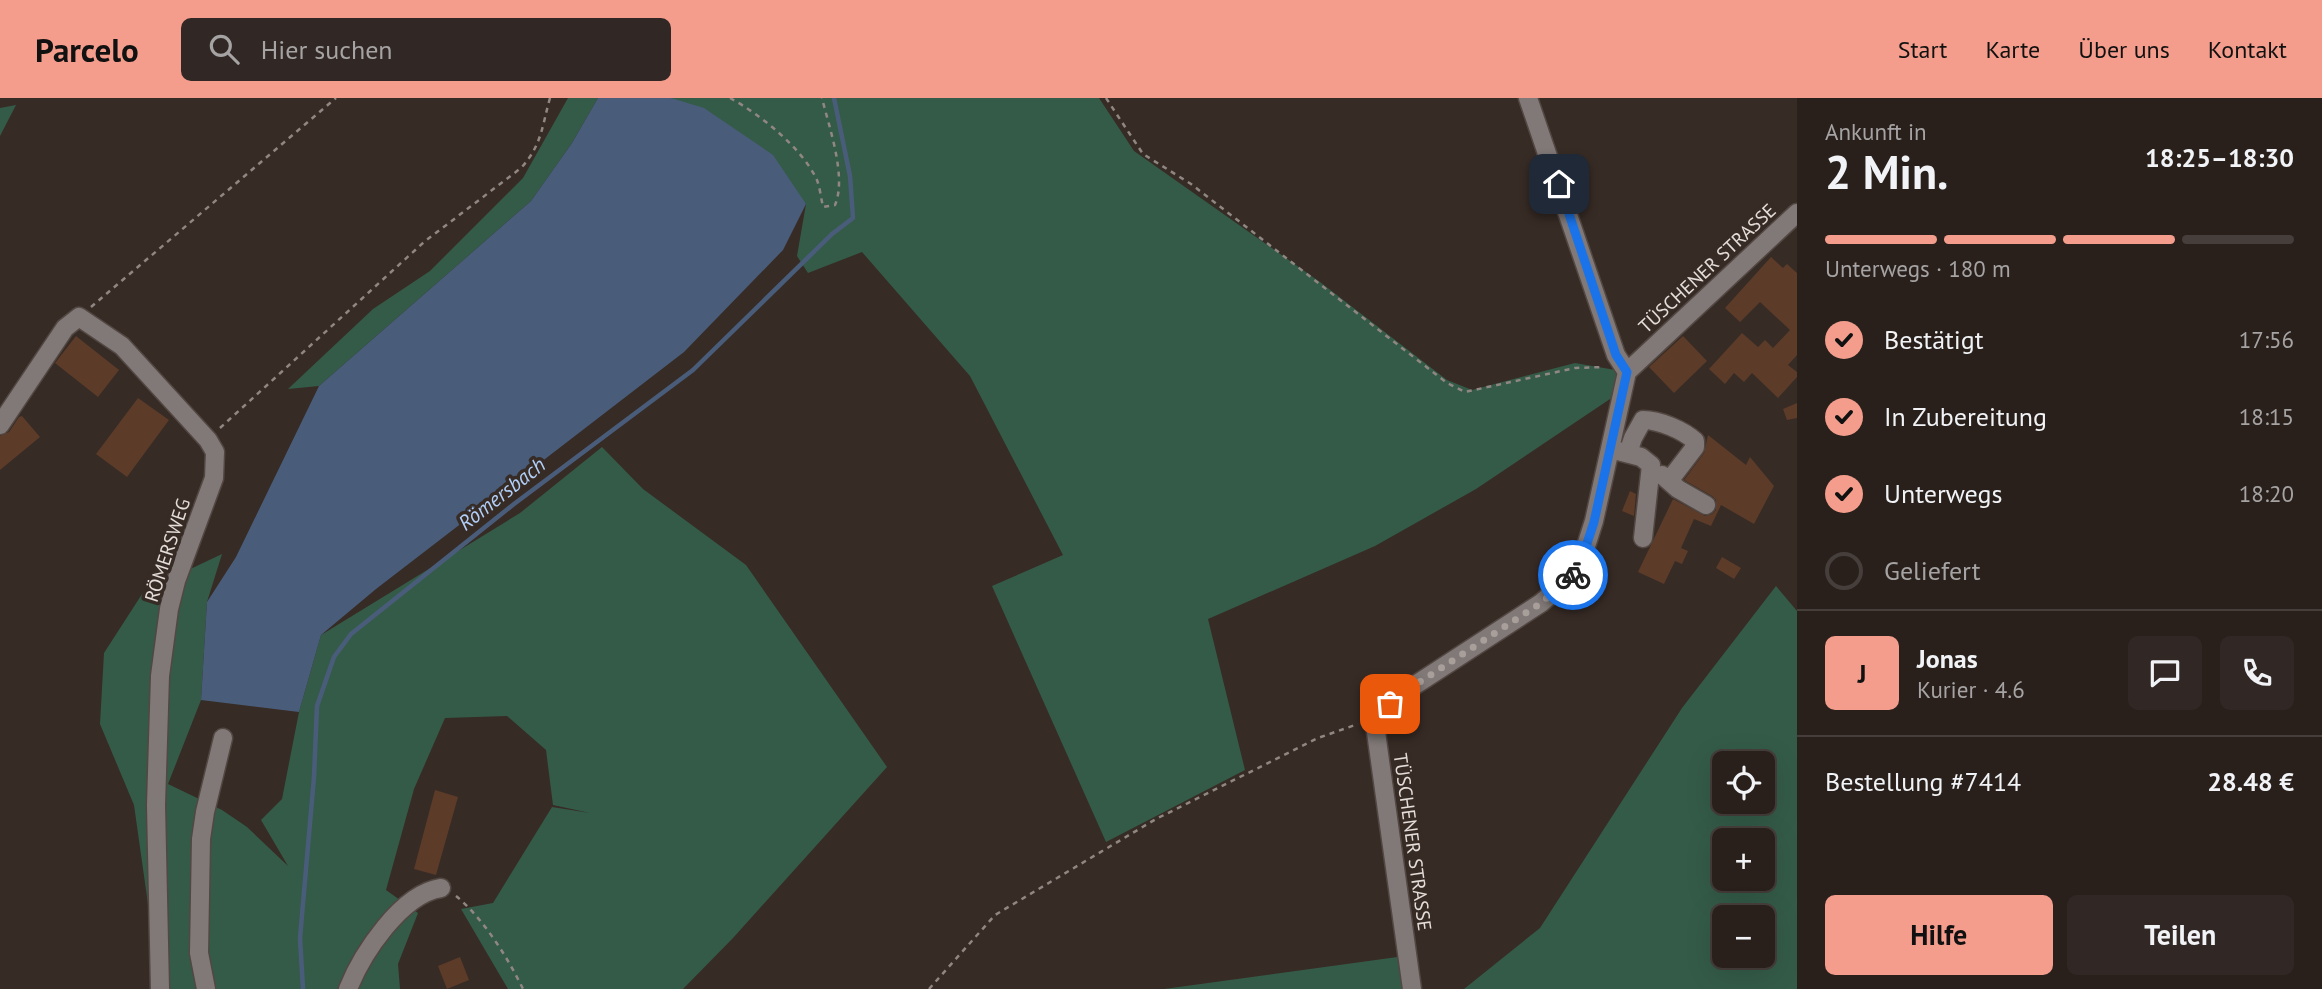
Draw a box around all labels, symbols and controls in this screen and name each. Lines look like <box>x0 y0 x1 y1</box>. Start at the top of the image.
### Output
search box <box>181 18 671 81</box>
text: Parcelo <box>35 28 139 71</box>
icon: search <box>205 30 243 68</box>
text: Hier suchen <box>261 33 393 66</box>
text: Start <box>1898 34 1947 65</box>
text: Karte <box>1985 34 2040 65</box>
text: Über uns <box>2078 34 2170 65</box>
text: Kontakt <box>2208 34 2287 65</box>
text: Ankunft in <box>1825 117 1927 146</box>
text: 18:25–18:30 <box>2145 141 2294 174</box>
text: 2 Min. <box>1825 142 1948 202</box>
pin <box>1529 154 1589 214</box>
icon: home <box>1540 165 1578 203</box>
street label: TÜSCHENER STRASSE <box>1633 198 1781 338</box>
text: Unterwegs · 180 m <box>1825 254 2011 283</box>
icon: check <box>1825 321 1863 359</box>
text: Bestätigt <box>1884 323 1984 356</box>
text: 17:56 <box>2239 325 2294 354</box>
icon: check <box>1825 398 1863 436</box>
text: In Zubereitung <box>1884 400 2047 433</box>
text: 18:15 <box>2239 402 2294 431</box>
water label: Römersbach <box>453 451 551 536</box>
icon: check <box>1825 475 1863 513</box>
text: Unterwegs <box>1884 477 2002 510</box>
text: 18:20 <box>2239 479 2294 508</box>
street label: RÖMERSWEG <box>139 495 195 605</box>
courier <box>1538 540 1608 610</box>
text: Geliefert <box>1884 554 1981 587</box>
icon: bike <box>1554 556 1592 594</box>
button: chat <box>2128 636 2202 710</box>
button: phone <box>2220 636 2294 710</box>
text: Jonas <box>1917 642 1978 675</box>
text: J <box>1858 657 1866 690</box>
pin <box>1360 674 1420 734</box>
text: Kurier · 4.6 <box>1917 675 2025 704</box>
icon: bag <box>1371 685 1409 723</box>
map controls <box>1712 751 1775 968</box>
button: locate <box>1712 751 1775 814</box>
street label: TÜSCHENER STRASSE <box>1389 752 1437 932</box>
text: Bestellung #7414 <box>1825 765 2021 798</box>
text: 28.48 € <box>2207 765 2294 798</box>
button: + <box>1712 828 1775 891</box>
button: Hilfe <box>1825 895 2053 975</box>
button: Teilen <box>2067 895 2294 975</box>
button: − <box>1712 905 1775 968</box>

